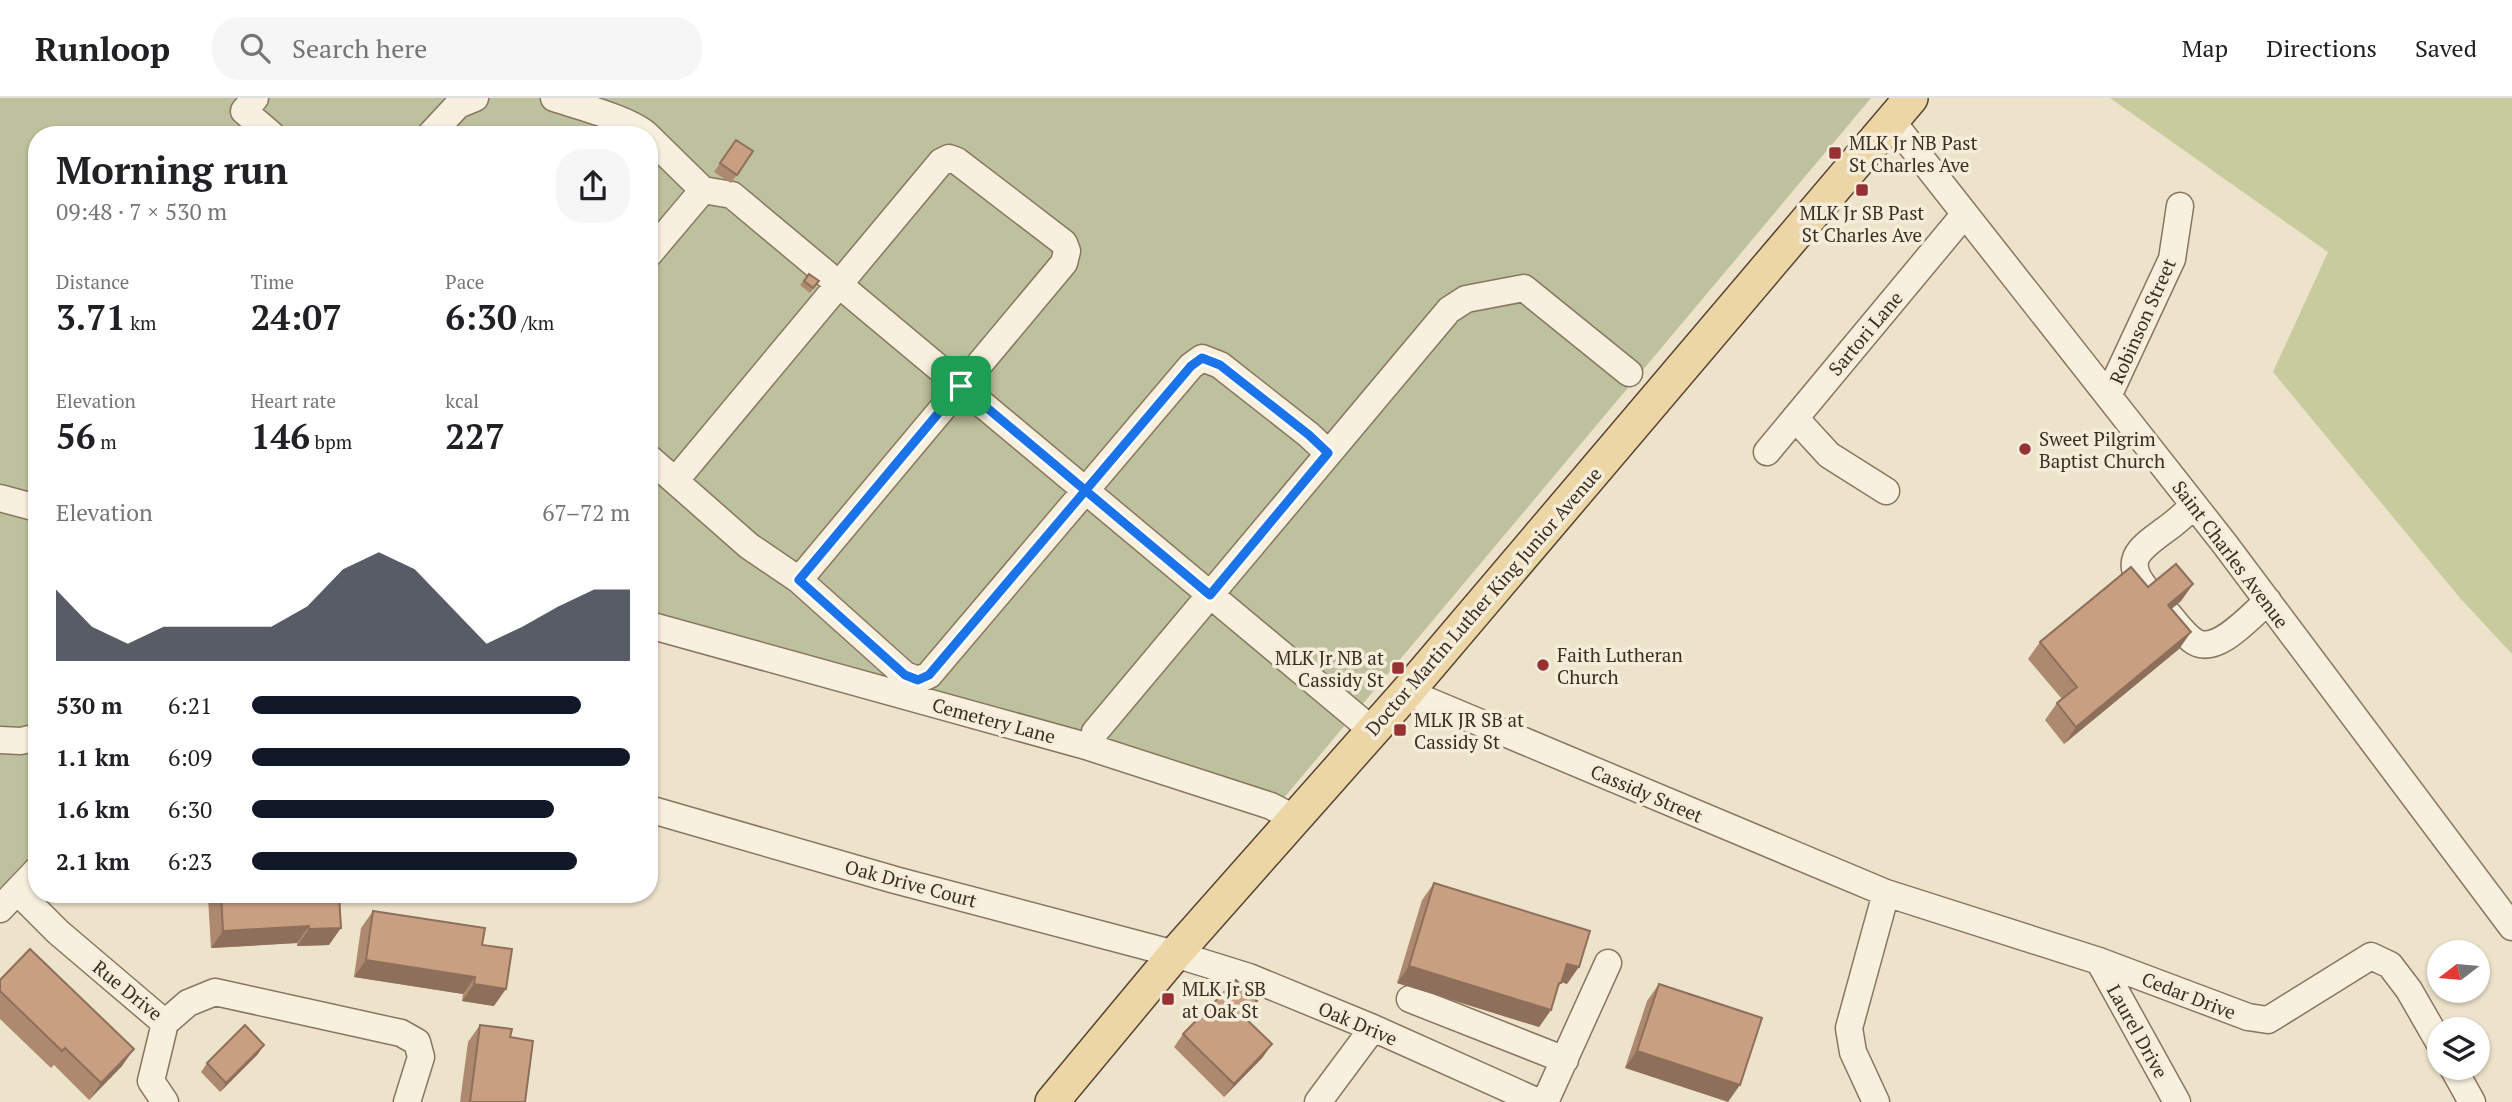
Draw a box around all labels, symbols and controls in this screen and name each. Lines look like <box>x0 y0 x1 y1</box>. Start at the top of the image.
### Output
search box <box>212 17 702 80</box>
text: Runloop <box>35 27 170 70</box>
icon: search <box>236 29 274 67</box>
text: Search here <box>292 31 427 65</box>
text: Map <box>2182 32 2228 64</box>
text: Directions <box>2266 32 2377 64</box>
text: Saved <box>2415 32 2477 64</box>
place label: MLK Jr NB Past St Charles Ave <box>1849 130 1978 177</box>
text: Morning run <box>56 145 288 195</box>
marker: MLK Jr NB Past St Charles Ave <box>1827 145 1843 161</box>
button: share <box>556 149 630 223</box>
marker: MLK Jr SB Past St Charles Ave <box>1854 182 1870 198</box>
text: 09:48 · 7 × 530 m <box>56 196 227 227</box>
place label: MLK Jr SB Past St Charles Ave <box>1800 200 1924 247</box>
street label: Robinson Street <box>2103 254 2181 388</box>
text: Distance <box>56 269 129 294</box>
text: Time <box>251 269 294 294</box>
text: Pace <box>445 269 484 294</box>
street label: Sartori Lane <box>1822 285 1908 381</box>
text: 3.71 <box>56 294 126 340</box>
text: 24:07 <box>251 294 342 340</box>
text: 6:30 <box>445 294 517 340</box>
text: km <box>126 310 157 335</box>
text: /km <box>517 310 554 335</box>
pin <box>931 356 991 416</box>
icon: arrive <box>942 367 980 405</box>
text: Elevation <box>56 388 136 413</box>
text: Heart rate <box>251 388 336 413</box>
text: kcal <box>445 388 479 413</box>
text: 56 <box>56 413 96 459</box>
text: 146 <box>251 413 310 459</box>
text: 227 <box>445 413 505 459</box>
place label: Sweet Pilgrim Baptist Church <box>2039 426 2165 473</box>
text: m <box>96 429 117 454</box>
text: bpm <box>310 429 352 454</box>
marker: Sweet Pilgrim Baptist Church <box>2017 441 2033 457</box>
street label: Doctor Martin Luther King Junior Avenue <box>1359 462 1607 740</box>
street label: Saint Charles Avenue <box>2167 475 2295 633</box>
text: Elevation <box>56 497 153 528</box>
text: 67–72 m <box>542 497 630 528</box>
place label: Faith Lutheran Church <box>1557 642 1683 689</box>
place label: MLK Jr NB at Cassidy St <box>1275 645 1384 692</box>
marker: Faith Lutheran Church <box>1535 657 1551 673</box>
marker: MLK Jr NB at Cassidy St <box>1390 660 1406 676</box>
text: 530 m <box>56 690 122 721</box>
text: 6:21 <box>168 690 212 721</box>
street label: Cemetery Lane <box>930 692 1058 748</box>
place label: MLK JR SB at Cassidy St <box>1414 707 1524 754</box>
marker: MLK JR SB at Cassidy St <box>1392 722 1408 738</box>
text: 1.1 km <box>56 742 130 773</box>
text: 6:09 <box>168 742 212 773</box>
street label: Cassidy Street <box>1587 758 1707 828</box>
text: 1.6 km <box>56 794 130 825</box>
text: 6:30 <box>168 794 212 825</box>
text: 2.1 km <box>56 846 130 877</box>
text: 6:23 <box>168 846 212 877</box>
street label: Oak Drive Court <box>842 853 980 913</box>
north arrow <box>2427 940 2490 1003</box>
map controls <box>2427 940 2490 1080</box>
street label: Rue Drive <box>88 954 168 1026</box>
street label: Cedar Drive <box>2138 966 2240 1024</box>
place label: MLK Jr SB at Oak St <box>1182 976 1266 1023</box>
street label: Laurel Drive <box>2102 980 2174 1082</box>
marker: MLK Jr SB at Oak St <box>1160 991 1176 1007</box>
street label: Oak Drive <box>1315 995 1401 1051</box>
button: layers <box>2427 1017 2490 1080</box>

